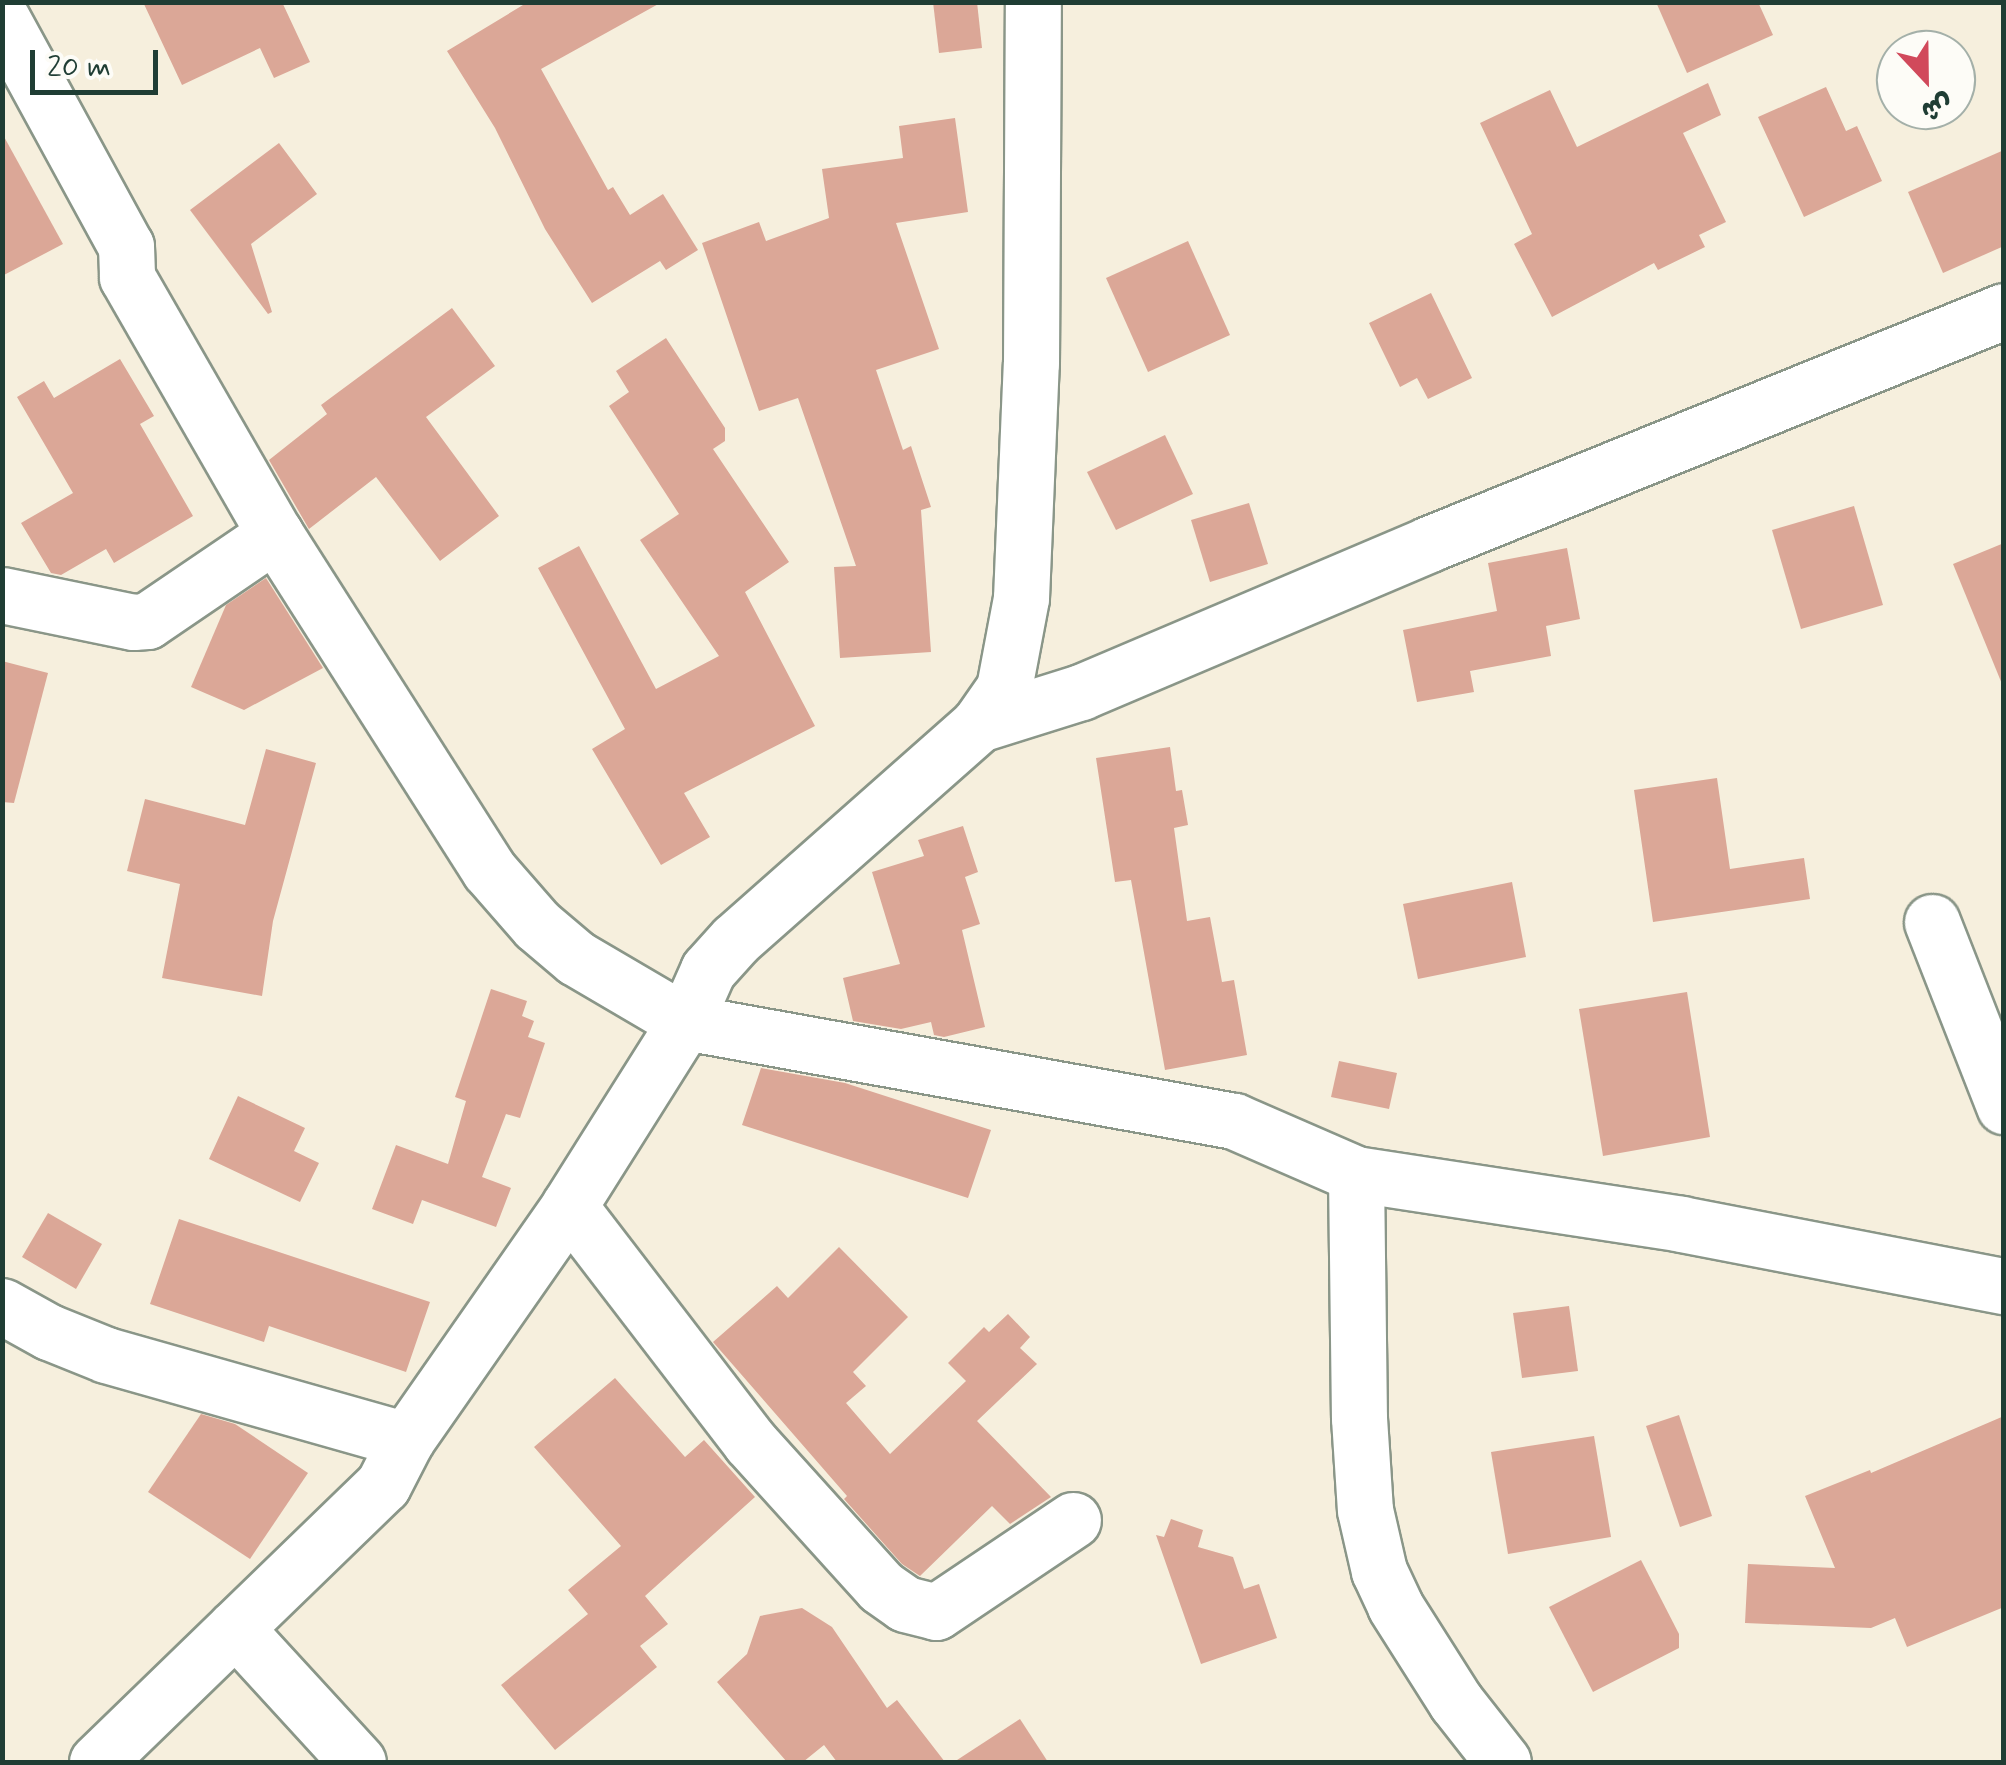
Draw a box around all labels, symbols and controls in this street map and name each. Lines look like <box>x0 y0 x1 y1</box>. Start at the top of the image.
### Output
scale bar <box>35 30 162 92</box>
north arrow <box>1876 30 1976 130</box>
text: 20 m <box>47 48 111 87</box>
text: ش <box>1915 84 1958 129</box>

